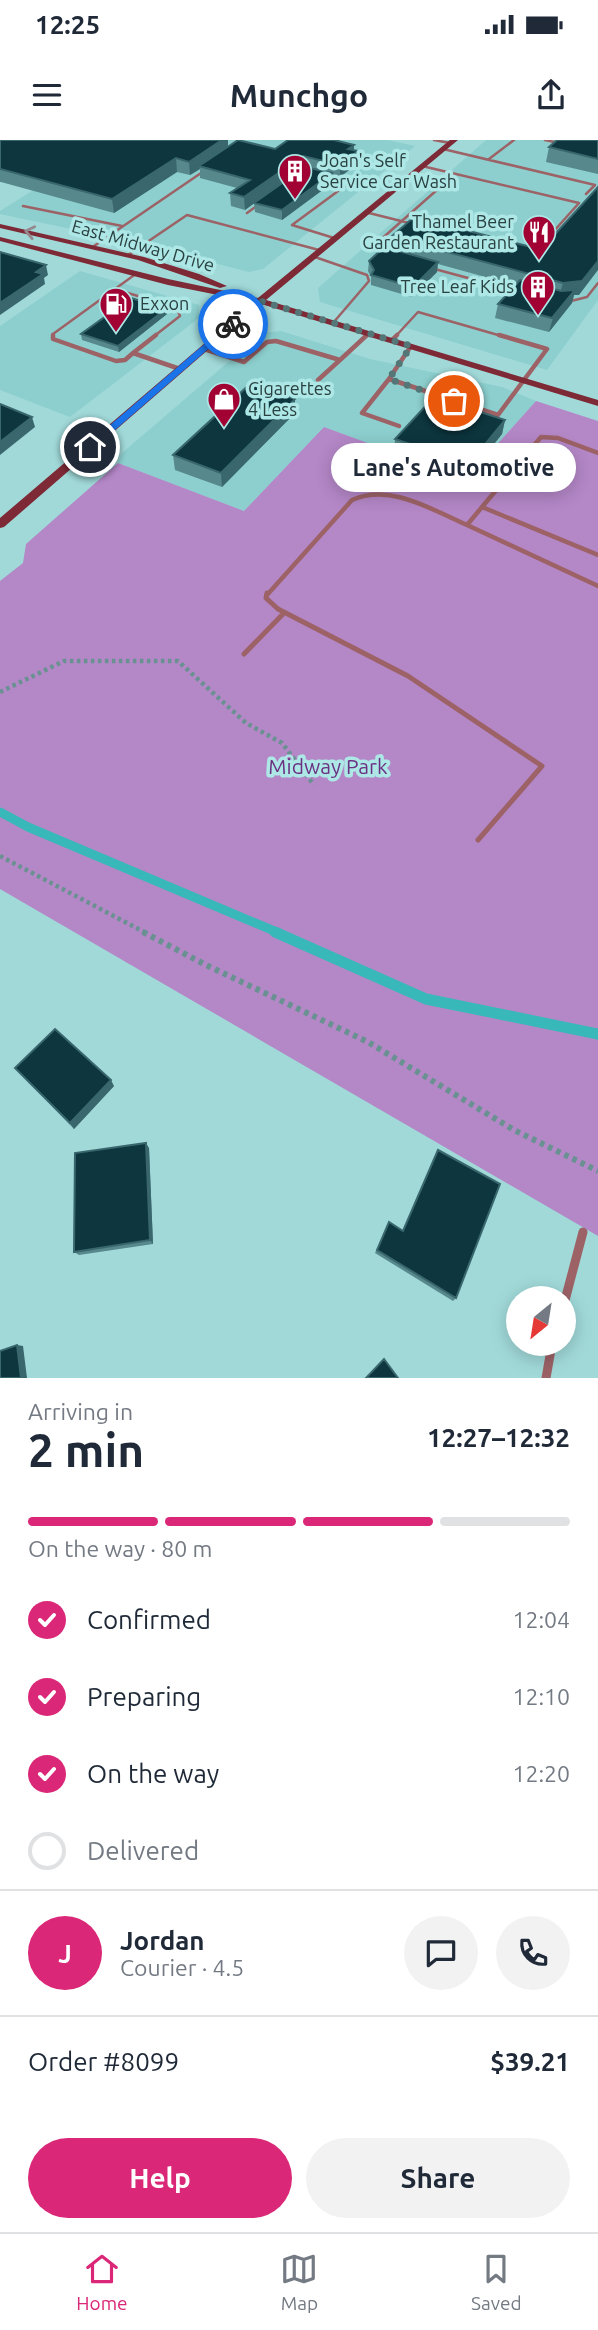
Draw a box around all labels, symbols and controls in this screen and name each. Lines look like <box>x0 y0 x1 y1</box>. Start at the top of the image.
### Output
text: 12:25 <box>35 10 100 39</box>
icon: menu <box>28 76 66 114</box>
icon: share <box>532 76 570 114</box>
text: Munchgo <box>230 77 368 113</box>
place label: Joan's Self Service Car Wash <box>320 150 457 191</box>
building icon: Joan's Self Service Car Wash <box>276 152 314 201</box>
place label: Thamel Beer Garden Restaurant <box>362 211 514 252</box>
restaurant icon: Thamel Beer Garden Restaurant <box>520 213 558 262</box>
street label: East Midway Drive <box>70 215 217 275</box>
one-way arrow <box>24 226 36 241</box>
building icon: Tree Leaf Kids <box>519 268 557 317</box>
place label: Tree Leaf Kids <box>400 276 514 296</box>
fuel station icon: Exxon <box>97 285 135 334</box>
courier <box>198 289 268 359</box>
place label: Exxon <box>140 293 189 313</box>
icon: bike <box>214 305 252 343</box>
pin <box>424 371 484 431</box>
place label: Cigarettes 4 Less <box>248 378 332 419</box>
shop icon: Cigarettes 4 Less <box>205 380 243 429</box>
icon: bag <box>435 382 473 420</box>
pin <box>60 417 120 477</box>
icon: home <box>71 428 109 466</box>
callout: Lane's Automotive <box>332 443 576 492</box>
text: Lane's Automotive <box>353 455 554 480</box>
park label: Midway Park <box>268 754 388 778</box>
north arrow <box>506 1286 576 1356</box>
map controls <box>506 1286 576 1356</box>
text: Arriving in <box>28 1399 133 1424</box>
text: 12:27–12:32 <box>427 1423 570 1452</box>
text: 2 min <box>28 1424 144 1476</box>
text: On the way · 80 m <box>28 1536 212 1561</box>
icon: check <box>28 1601 66 1639</box>
text: Confirmed <box>87 1605 211 1634</box>
text: 12:04 <box>512 1607 570 1632</box>
icon: check <box>28 1678 66 1716</box>
text: Preparing <box>87 1682 201 1711</box>
text: 12:10 <box>512 1684 570 1709</box>
icon: check <box>28 1755 66 1793</box>
text: On the way <box>87 1759 219 1788</box>
text: 12:20 <box>512 1761 570 1786</box>
text: Delivered <box>87 1836 199 1865</box>
button: chat <box>404 1916 478 1990</box>
button: phone <box>496 1916 570 1990</box>
text: Jordan <box>120 1926 205 1955</box>
text: J <box>58 1939 72 1968</box>
text: Courier · 4.5 <box>120 1955 244 1980</box>
text: Order #8099 <box>28 2047 179 2076</box>
text: $39.21 <box>490 2047 570 2076</box>
button: Help <box>28 2138 292 2218</box>
button: Share <box>306 2138 570 2218</box>
tab: Home <box>76 2250 128 2314</box>
tab: Map <box>280 2250 318 2314</box>
tab: Saved <box>471 2250 522 2314</box>

